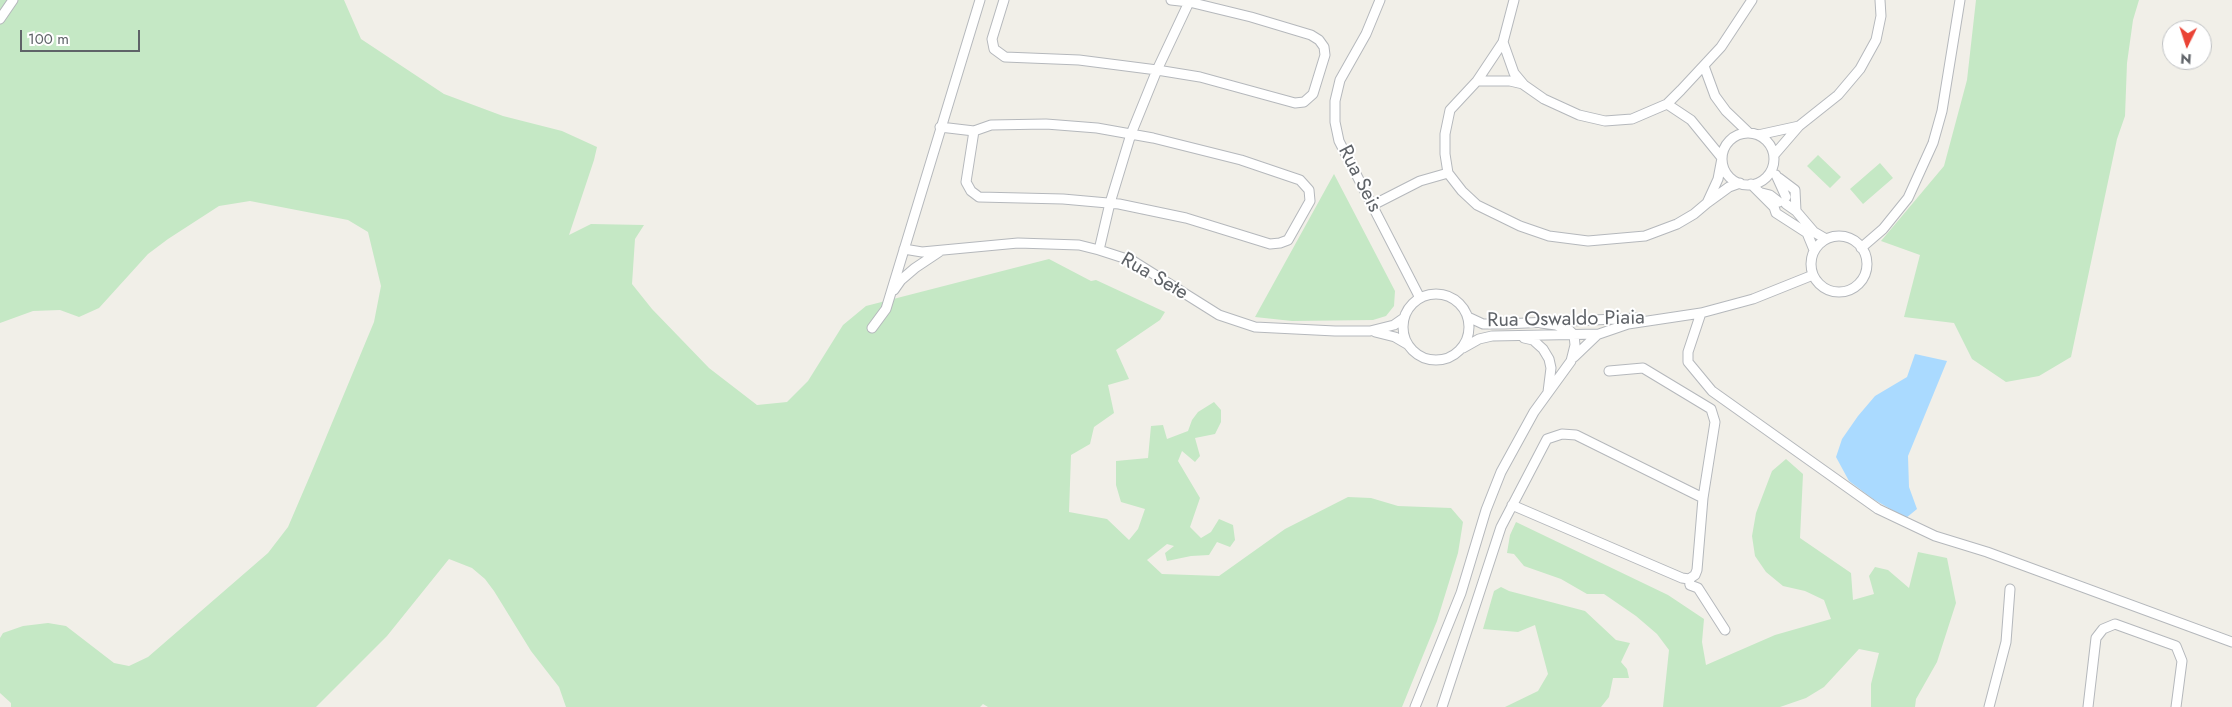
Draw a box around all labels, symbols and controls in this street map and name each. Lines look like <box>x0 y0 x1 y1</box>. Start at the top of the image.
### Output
scale bar <box>22 20 142 52</box>
north arrow <box>2162 20 2212 70</box>
text: 100 m <box>28 28 69 50</box>
text: N <box>2180 49 2192 69</box>
street label: Rua Seis <box>1332 142 1386 216</box>
street label: Rua Sete <box>1116 248 1192 306</box>
street label: Rua Oswaldo Piaia <box>1487 307 1645 333</box>

